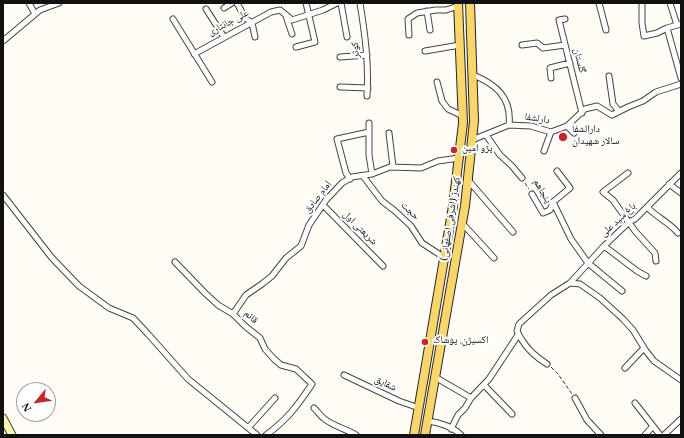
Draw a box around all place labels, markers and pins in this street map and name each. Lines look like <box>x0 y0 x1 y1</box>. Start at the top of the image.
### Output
place label: دارالشفا سالار شهیدان <box>572 125 619 148</box>
marker: دارالشفا سالار شهیدان <box>557 131 569 143</box>
place label: پژو امین <box>462 144 493 156</box>
marker: پژو امین <box>449 145 459 155</box>
place label: اکسیژن. پوشاک <box>433 336 488 348</box>
marker: اکسیژن. پوشاک <box>420 337 430 347</box>

